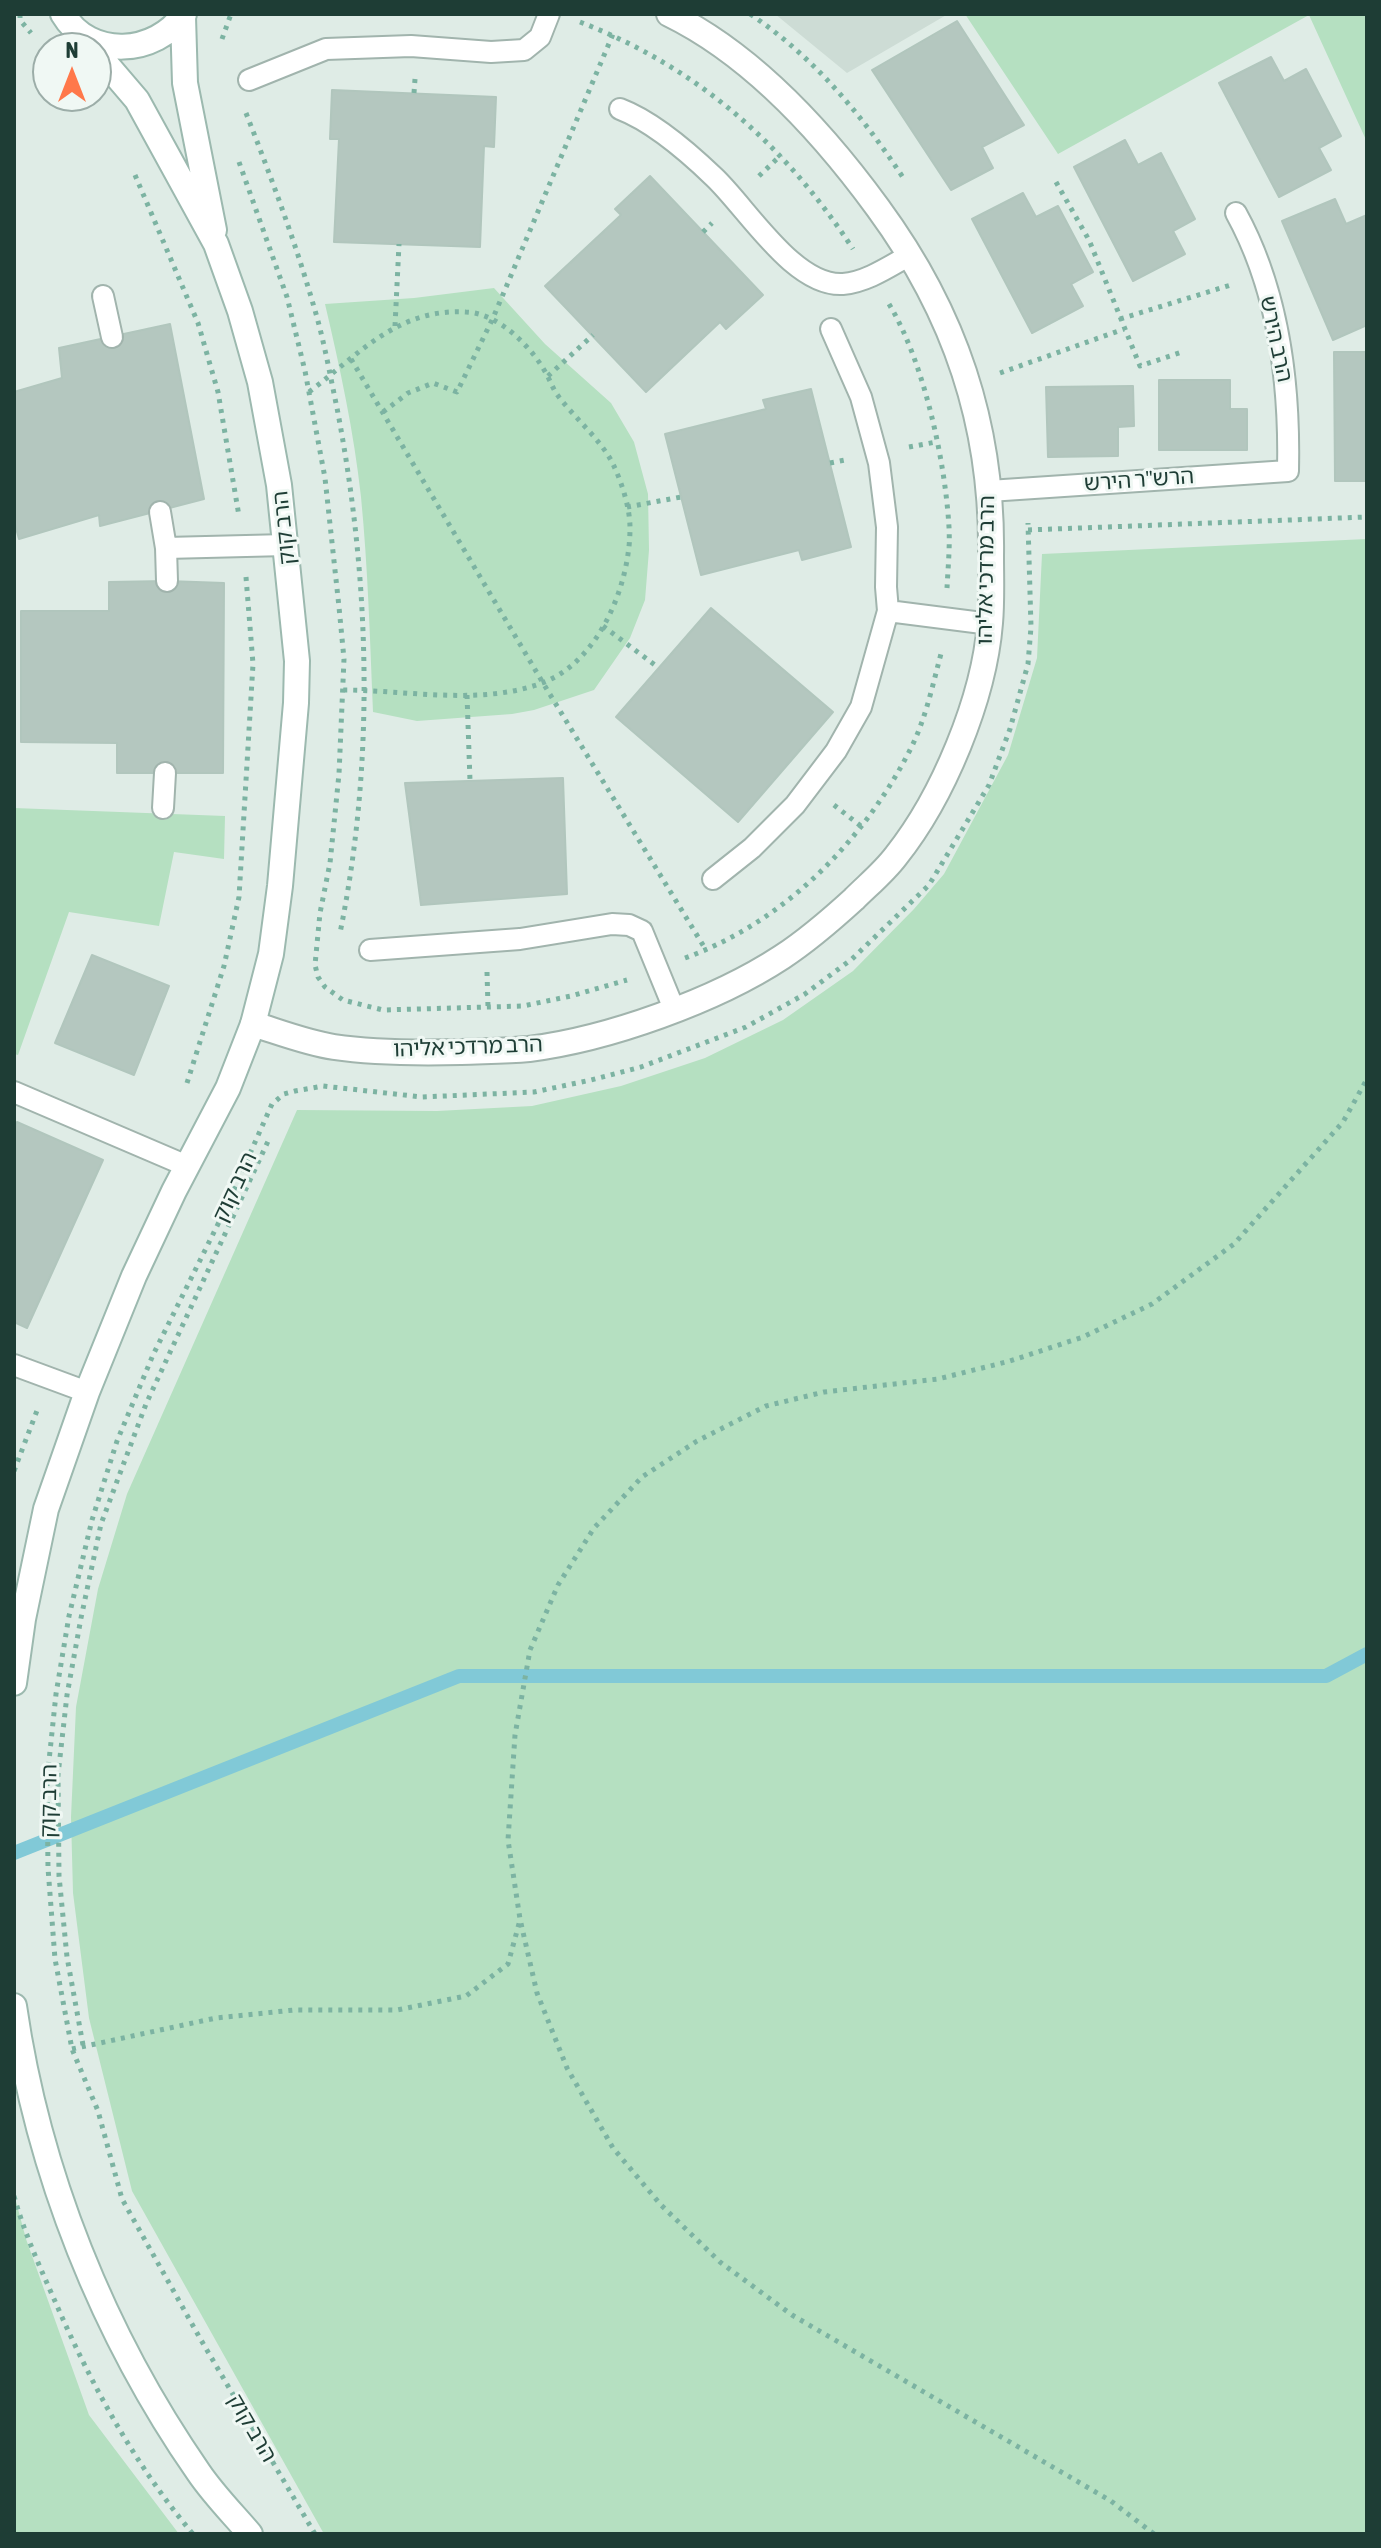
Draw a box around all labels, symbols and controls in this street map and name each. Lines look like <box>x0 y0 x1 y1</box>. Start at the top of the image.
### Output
north arrow <box>32 32 112 112</box>
text: N <box>66 37 78 63</box>
street label: הרב הירש <box>1254 293 1298 385</box>
street label: הרש"ר הירש <box>1083 463 1195 497</box>
street label: הרב קוק <box>267 490 301 566</box>
street label: הרב מרדכי אליהו <box>971 495 1001 645</box>
street label: הרב מרדכי אליהו <box>393 1031 543 1063</box>
street label: הרב קוק <box>207 1148 263 1226</box>
street label: הרב קוק <box>35 1764 63 1838</box>
street label: הרב קוק <box>222 2389 282 2467</box>

